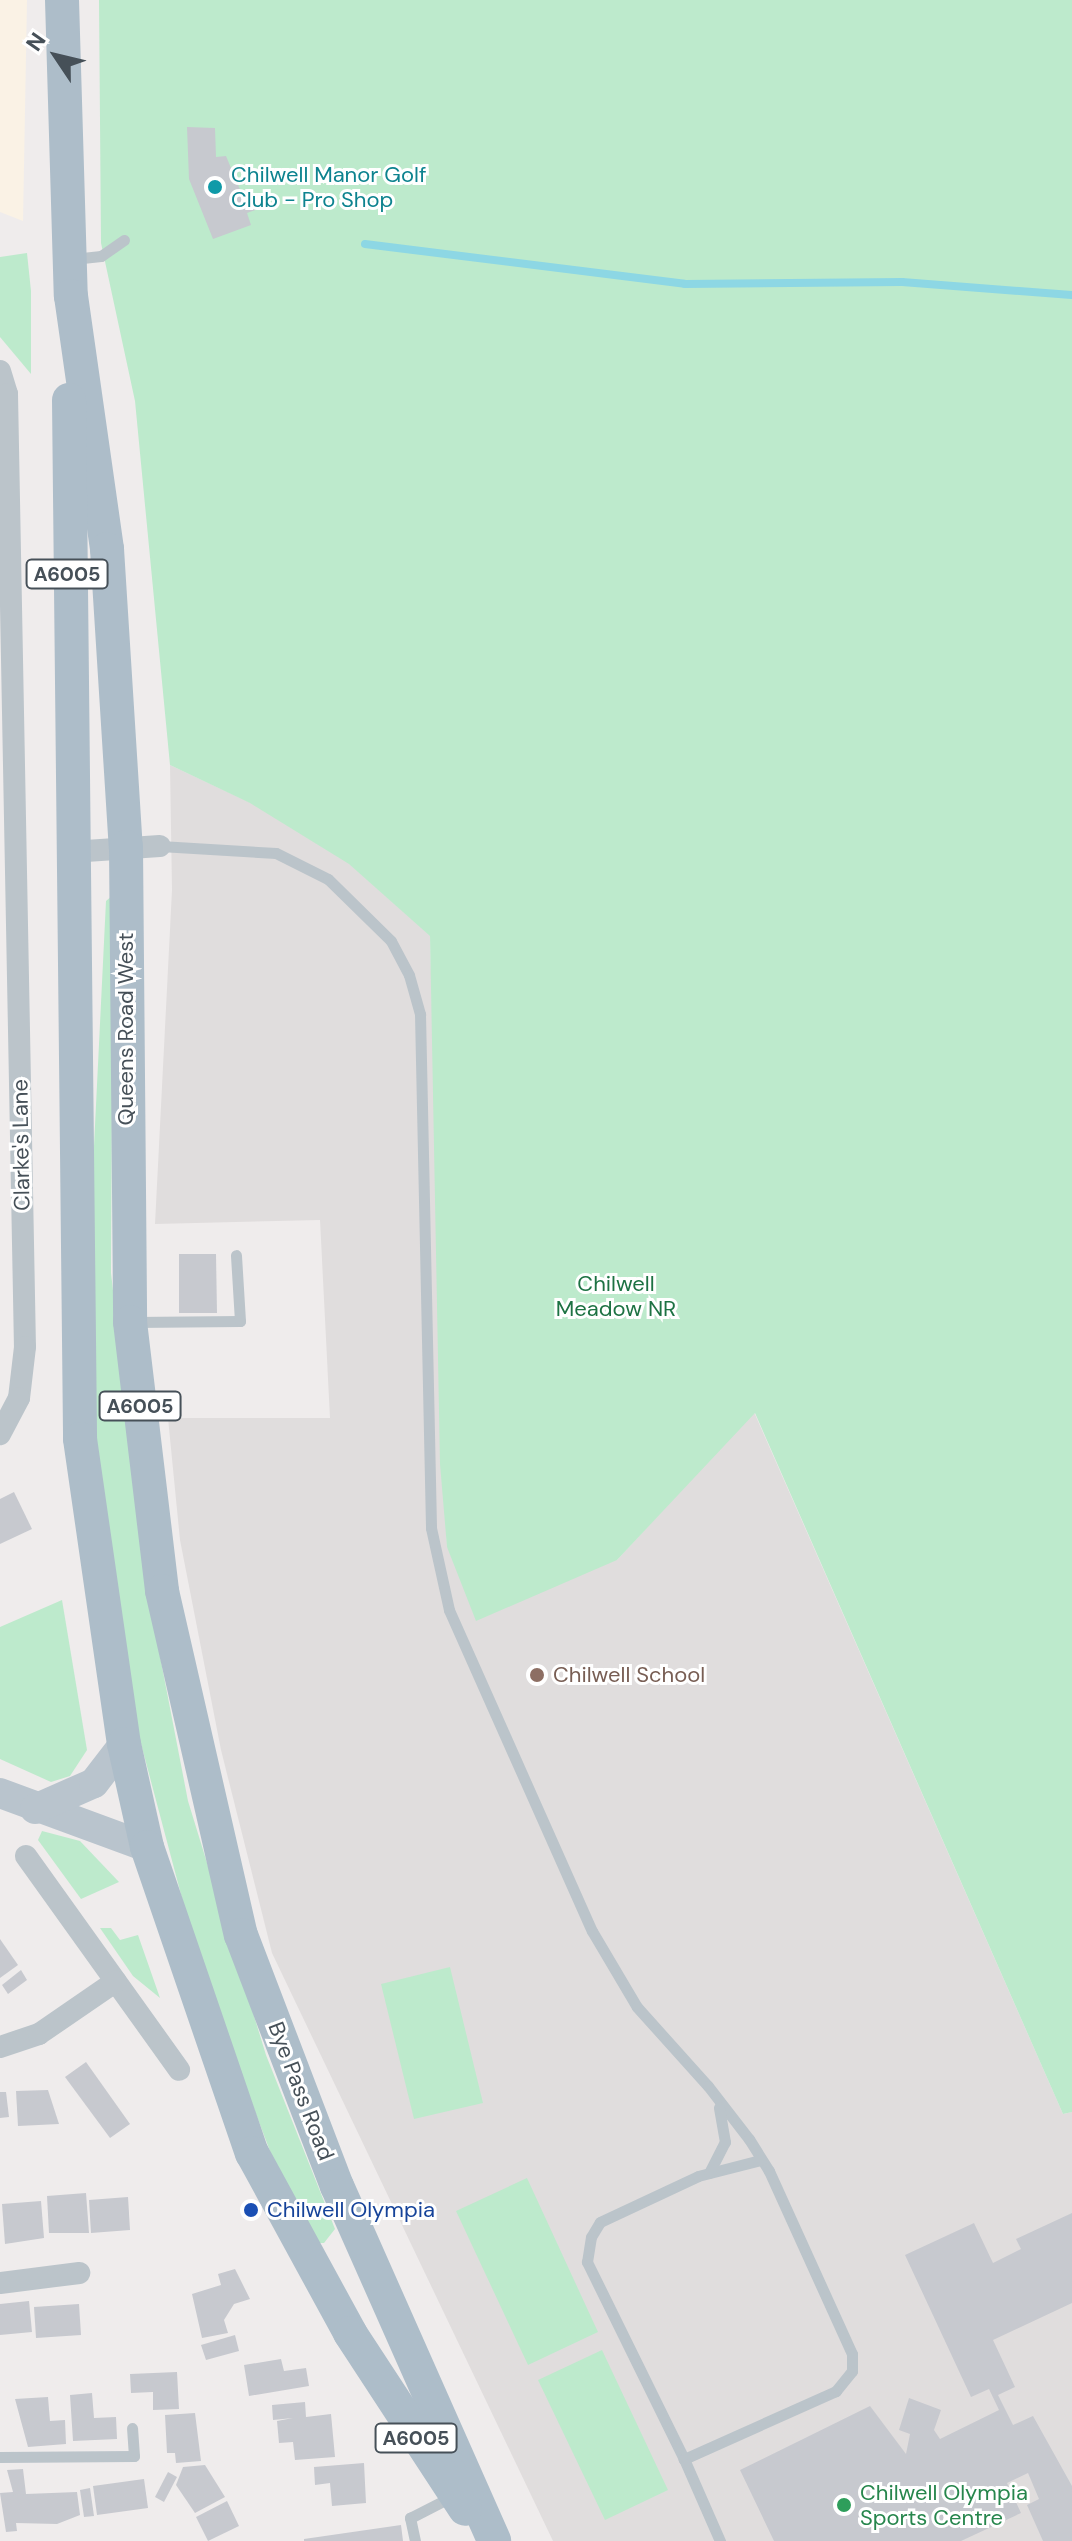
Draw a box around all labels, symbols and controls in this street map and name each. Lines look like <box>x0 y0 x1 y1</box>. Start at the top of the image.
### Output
north arrow <box>16 16 96 96</box>
text: N <box>19 27 52 57</box>
place label: Chilwell Manor Golf Club - Pro Shop <box>231 161 426 212</box>
marker: Chilwell Manor Golf Club - Pro Shop <box>206 178 224 196</box>
road number: A6005 <box>25 558 109 590</box>
street label: Queens Road West <box>113 932 139 1126</box>
street label: Clarke's Lane <box>7 1079 35 1211</box>
park label: Chilwell Meadow NR <box>556 1270 676 1322</box>
road number: A6005 <box>98 1390 182 1422</box>
place label: Chilwell School <box>553 1662 705 1688</box>
marker: Chilwell School <box>528 1666 546 1684</box>
street label: Bye Pass Road <box>262 2018 340 2164</box>
place label: Chilwell Olympia <box>267 2197 435 2223</box>
marker: Chilwell Olympia <box>242 2201 260 2219</box>
road number: A6005 <box>374 2422 458 2454</box>
place label: Chilwell Olympia Sports Centre <box>860 2479 1028 2530</box>
marker: Chilwell Olympia Sports Centre <box>835 2496 853 2514</box>

